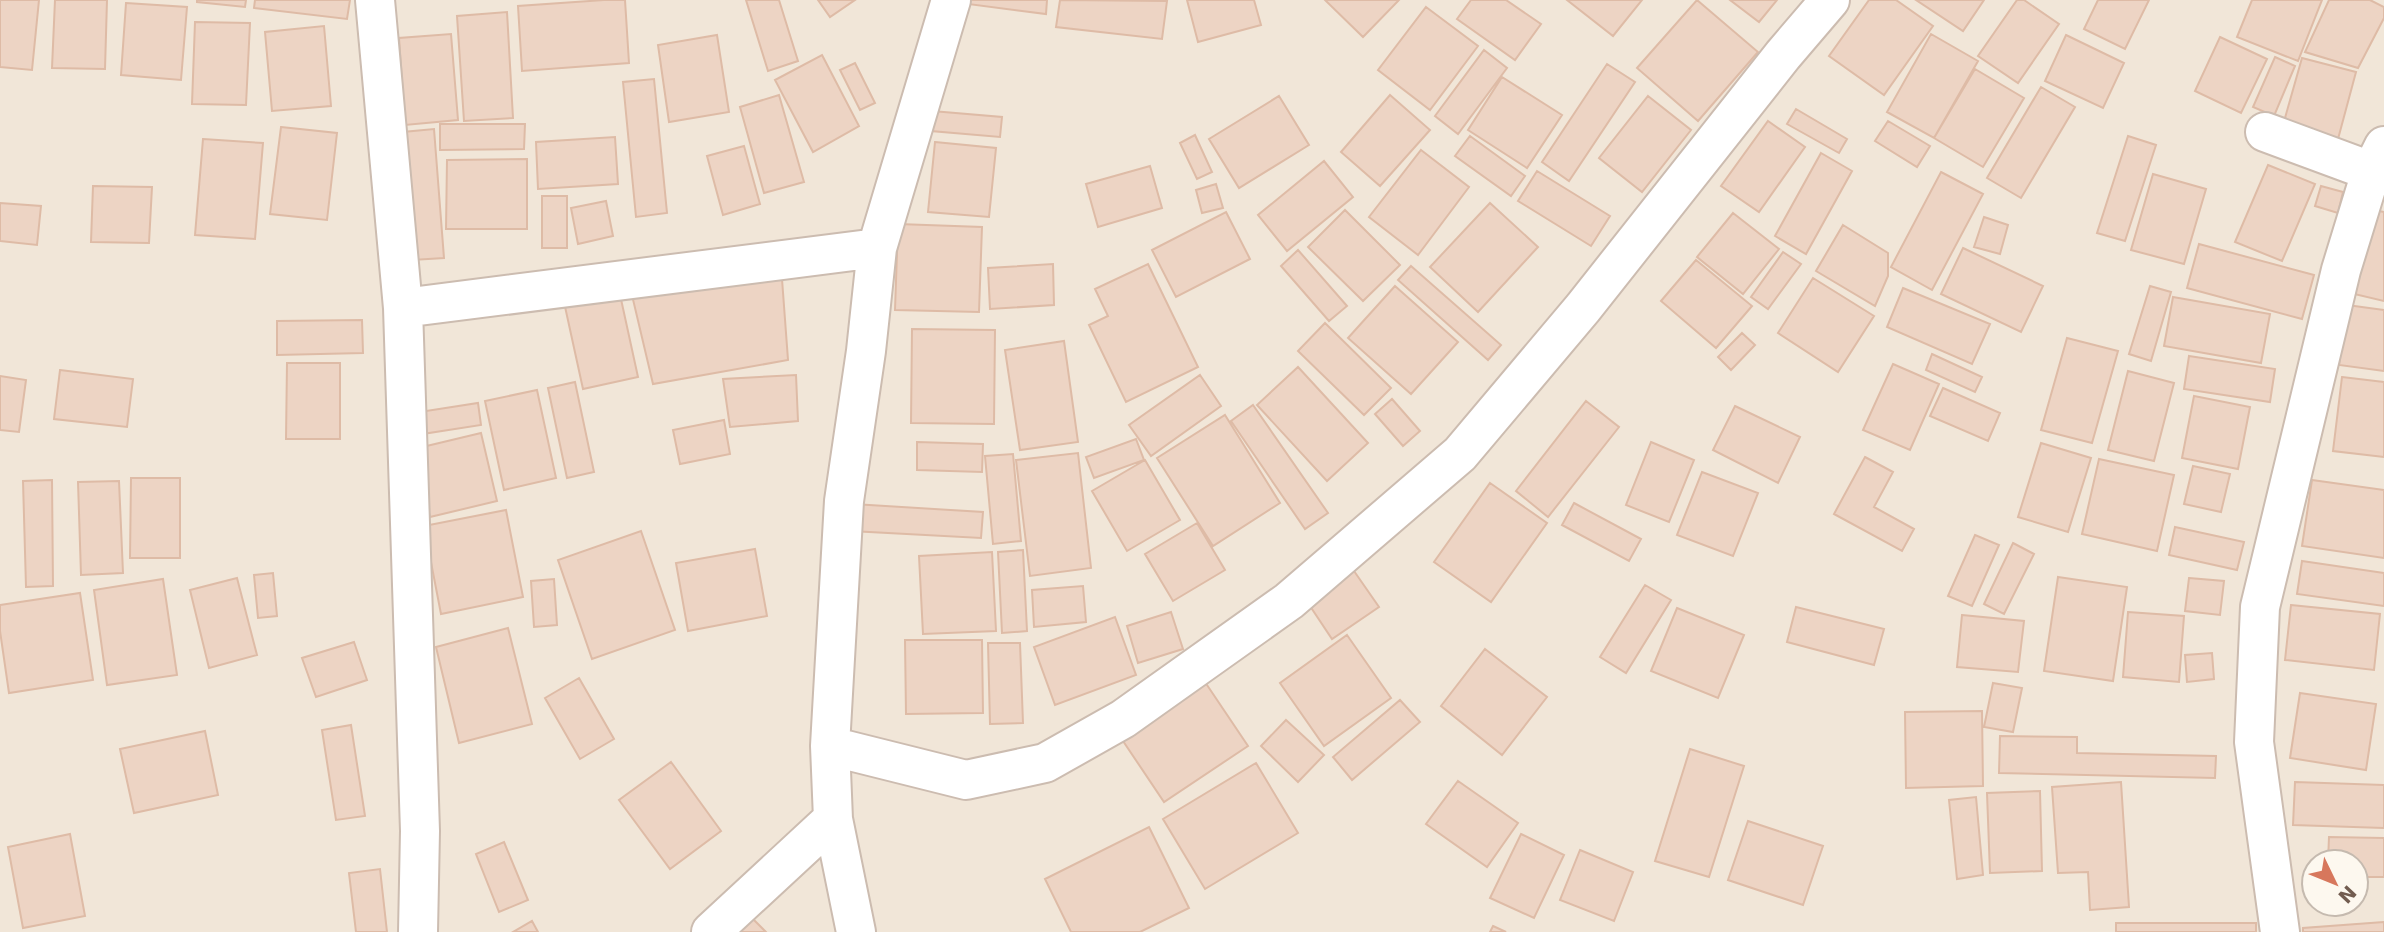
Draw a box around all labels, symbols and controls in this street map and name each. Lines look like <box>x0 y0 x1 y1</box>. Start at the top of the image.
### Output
north arrow <box>2300 848 2370 918</box>
text: N <box>2334 881 2361 908</box>

